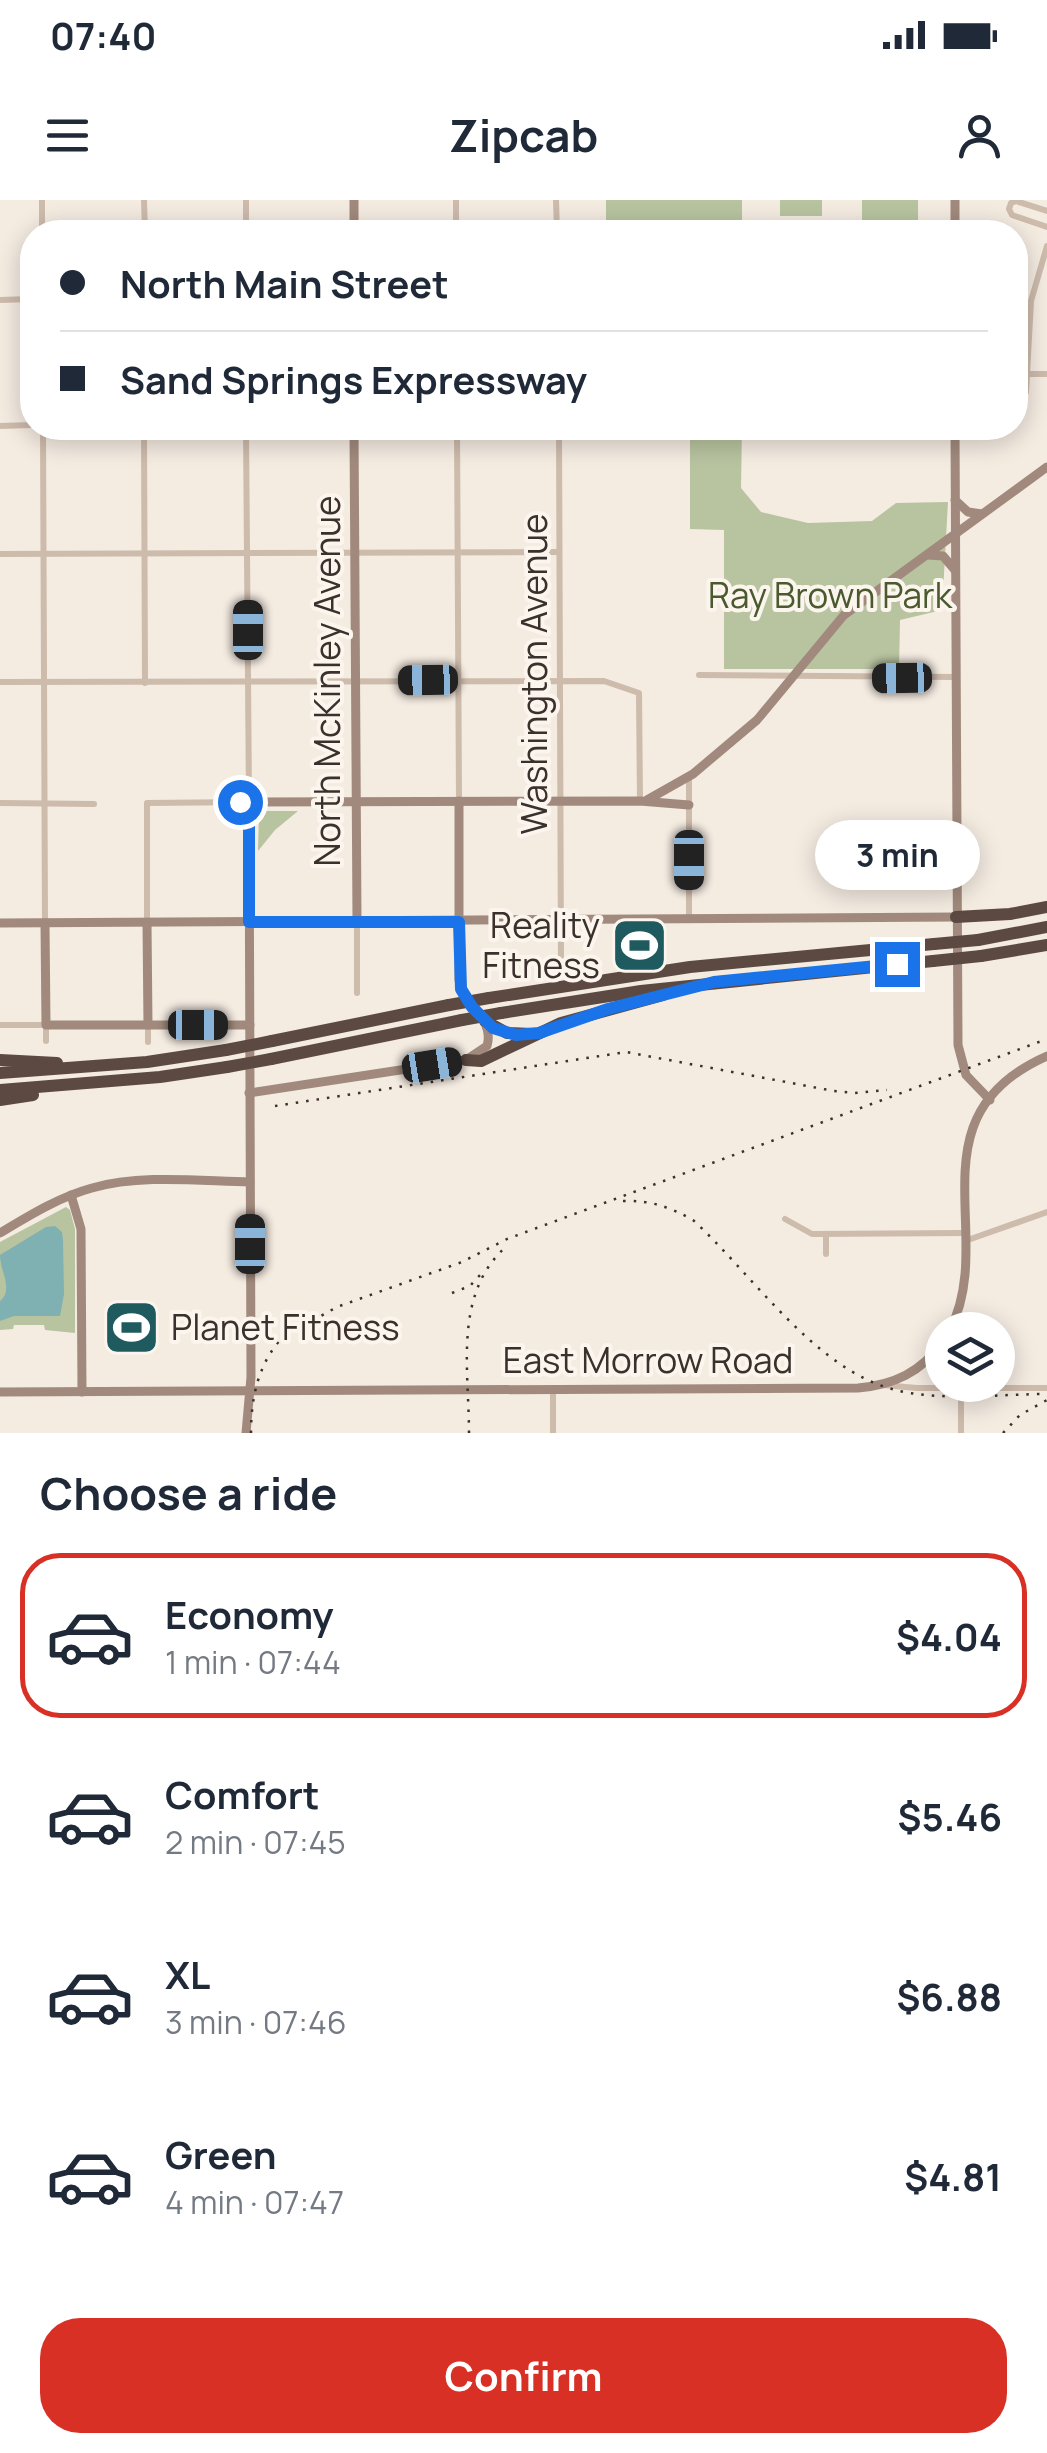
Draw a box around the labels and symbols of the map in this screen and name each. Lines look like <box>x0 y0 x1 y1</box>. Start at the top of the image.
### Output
street label: North McKinley Avenue <box>303 495 351 867</box>
street label: Washington Avenue <box>510 513 558 835</box>
park label: Ray Brown Park <box>708 571 954 619</box>
car <box>233 600 263 660</box>
car <box>872 662 932 694</box>
car <box>398 664 458 696</box>
route start <box>218 780 263 825</box>
callout: 3 min <box>814 819 980 889</box>
car <box>674 830 704 890</box>
place label: Reality Fitness <box>482 901 600 989</box>
sports icon: Reality Fitness <box>609 916 669 976</box>
route end <box>875 942 920 987</box>
car <box>168 1010 228 1040</box>
car <box>400 1045 464 1085</box>
car <box>235 1214 265 1274</box>
sports icon: Planet Fitness <box>102 1298 162 1358</box>
place label: Planet Fitness <box>171 1303 400 1351</box>
street label: East Morrow Road <box>503 1336 793 1384</box>

